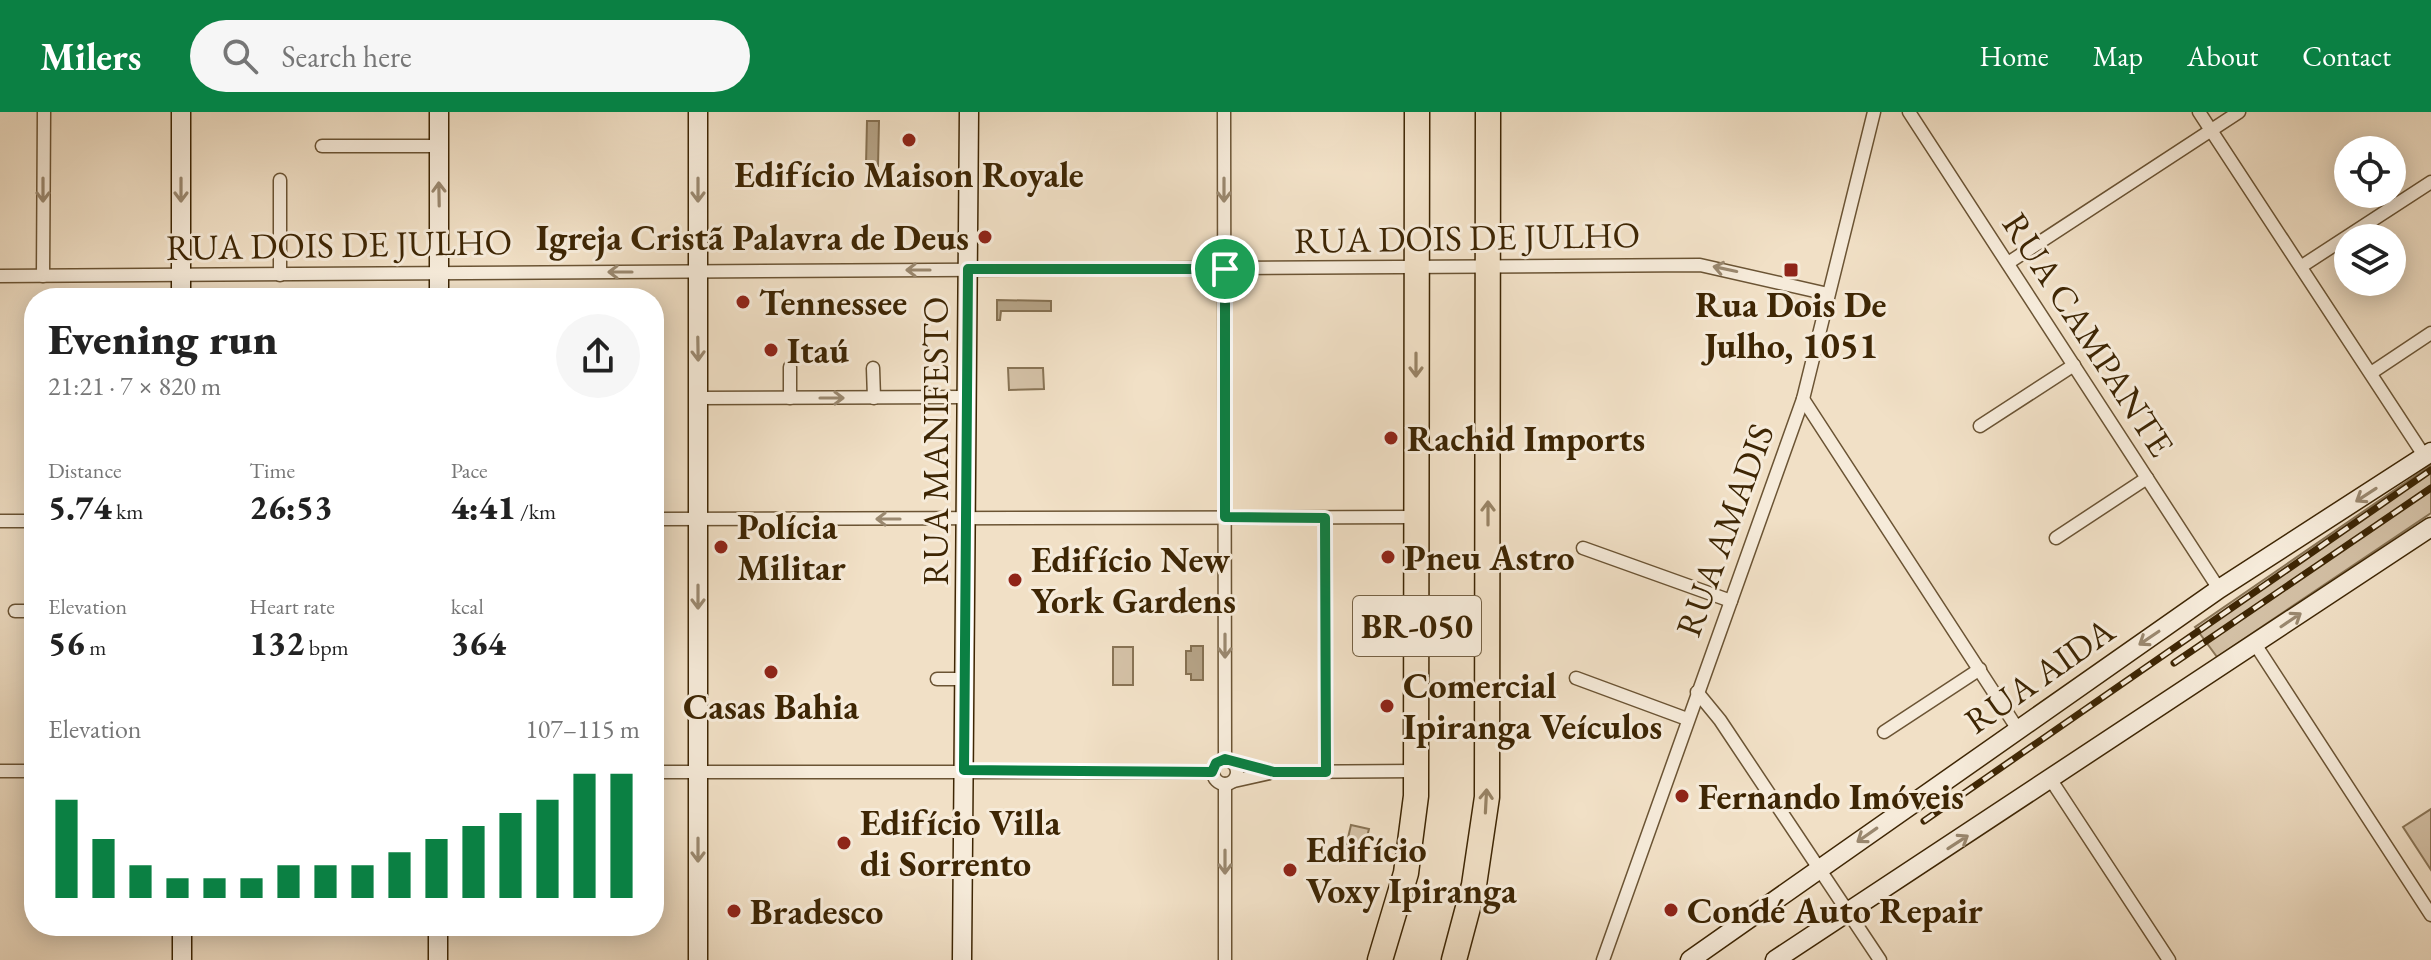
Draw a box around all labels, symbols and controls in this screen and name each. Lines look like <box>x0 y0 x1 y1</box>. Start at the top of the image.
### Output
search box <box>190 20 750 92</box>
text: Milers <box>40 32 142 81</box>
icon: search <box>218 34 262 78</box>
text: Search here <box>282 37 412 76</box>
text: Home <box>1979 38 2049 74</box>
text: Map <box>2093 38 2143 74</box>
text: About <box>2187 38 2258 74</box>
text: Contact <box>2302 38 2391 74</box>
marker: Edifício Maison Royale <box>900 131 918 149</box>
map controls <box>2334 136 2406 296</box>
button: locate <box>2334 136 2406 208</box>
place label: Edifício Maison Royale <box>734 151 1084 198</box>
one-way arrow <box>36 176 51 203</box>
one-way arrow <box>173 176 189 203</box>
one-way arrow <box>690 176 706 203</box>
one-way arrow <box>1216 176 1232 203</box>
one-way arrow <box>431 181 447 208</box>
street label: RUA CAMPANTE <box>1992 203 2185 465</box>
street label: RUA DOIS DE JULHO <box>1293 211 1641 264</box>
place label: Igreja Cristã Palavra de Deus <box>536 214 969 261</box>
street label: RUA DOIS DE JULHO <box>165 218 513 271</box>
button: layers <box>2334 224 2406 296</box>
marker: Igreja Cristã Palavra de Deus <box>976 228 994 246</box>
pin <box>1191 235 1259 303</box>
icon: arrive <box>1203 247 1247 291</box>
one-way arrow <box>1712 260 1738 275</box>
marker: Rua Dois De Julho, 1051 <box>1782 261 1800 279</box>
one-way arrow <box>905 262 932 278</box>
one-way arrow <box>607 264 634 280</box>
place label: Tennessee <box>759 279 907 326</box>
place label: Rua Dois De Julho, 1051 <box>1695 281 1887 369</box>
marker: Tennessee <box>734 293 752 311</box>
street label: RUA MANIFESTO <box>912 297 959 585</box>
text: Evening run <box>48 310 278 367</box>
button: share <box>556 314 640 398</box>
place label: Itaú <box>787 327 849 374</box>
one-way arrow <box>690 335 706 362</box>
marker: Itaú <box>762 341 780 359</box>
one-way arrow <box>1408 351 1424 378</box>
text: 21:21 · 7 × 820 m <box>48 369 221 403</box>
one-way arrow <box>818 390 845 406</box>
place label: Rachid Imports <box>1407 415 1645 462</box>
street label: RUA AMADIS <box>1664 417 1785 643</box>
marker: Rachid Imports <box>1382 429 1400 447</box>
text: Distance <box>48 456 121 485</box>
text: Time <box>249 456 295 485</box>
text: Pace <box>451 456 488 485</box>
text: 5.74 <box>48 485 112 529</box>
text: 26:53 <box>249 485 333 529</box>
text: 4:41 <box>451 485 516 529</box>
one-way arrow <box>2355 487 2378 503</box>
text: km <box>112 497 143 526</box>
text: /km <box>516 497 556 526</box>
one-way arrow <box>1480 500 1496 527</box>
place label: Polícia Militar <box>737 503 846 591</box>
one-way arrow <box>875 511 902 527</box>
place label: Pneu Astro <box>1404 534 1575 581</box>
place label: Edifício New York Gardens <box>1031 536 1236 624</box>
marker: Polícia Militar <box>712 538 730 556</box>
marker: Pneu Astro <box>1379 548 1397 566</box>
marker: Edifício New York Gardens <box>1006 571 1024 589</box>
one-way arrow <box>690 583 706 610</box>
text: Elevation <box>48 592 127 621</box>
text: Heart rate <box>249 592 335 621</box>
text: kcal <box>451 592 484 621</box>
road number: BR-050 <box>1353 596 1481 656</box>
street label: RUA AIDA <box>1955 606 2124 744</box>
one-way arrow <box>2279 612 2301 628</box>
text: 56 <box>48 621 85 665</box>
text: 132 <box>249 621 304 665</box>
text: 364 <box>451 621 506 665</box>
one-way arrow <box>2138 630 2160 646</box>
one-way arrow <box>1217 632 1233 659</box>
text: m <box>85 633 106 662</box>
text: bpm <box>304 633 349 662</box>
place label: Comercial Ipiranga Veículos <box>1403 662 1662 750</box>
marker: Casas Bahia <box>762 663 780 681</box>
place label: Casas Bahia <box>683 683 859 730</box>
marker: Comercial Ipiranga Veículos <box>1378 697 1396 715</box>
text: Elevation <box>48 712 142 746</box>
text: 107–115 m <box>525 712 640 746</box>
place label: Fernando Imóveis <box>1698 773 1964 820</box>
marker: Fernando Imóveis <box>1673 787 1691 805</box>
one-way arrow <box>1479 788 1494 815</box>
place label: Edifício Villa di Sorrento <box>860 799 1061 887</box>
place label: Edifício Voxy Ipiranga <box>1306 826 1517 914</box>
one-way arrow <box>1857 826 1878 843</box>
one-way arrow <box>1946 833 1969 849</box>
marker: Edifício Villa di Sorrento <box>835 834 853 852</box>
one-way arrow <box>690 836 706 863</box>
one-way arrow <box>1217 848 1233 875</box>
marker: Edifício Voxy Ipiranga <box>1281 861 1299 879</box>
place label: Condé Auto Repair <box>1687 887 1983 934</box>
place label: Bradesco <box>750 888 883 935</box>
marker: Condé Auto Repair <box>1662 901 1680 919</box>
marker: Bradesco <box>725 902 743 920</box>

